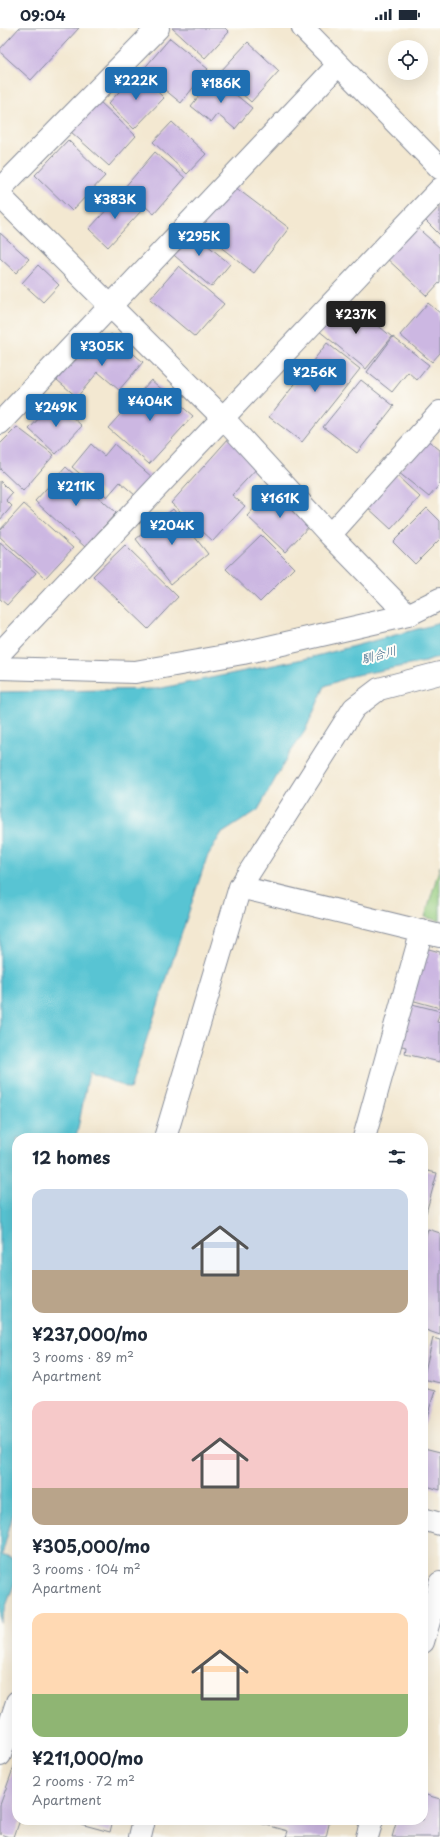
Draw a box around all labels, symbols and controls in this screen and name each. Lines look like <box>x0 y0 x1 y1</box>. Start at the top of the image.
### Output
text: 09:04 <box>20 3 66 26</box>
map controls <box>388 40 428 80</box>
button: locate <box>388 40 428 80</box>
pin: ¥222K <box>108 67 164 101</box>
text: ¥222K <box>114 70 158 89</box>
pin: ¥186K <box>193 70 249 104</box>
text: ¥186K <box>201 73 241 92</box>
pin: ¥383K <box>87 186 143 220</box>
text: ¥383K <box>94 189 136 208</box>
pin: ¥295K <box>171 223 227 257</box>
text: ¥295K <box>178 226 220 245</box>
pin: ¥237K <box>328 301 384 335</box>
text: ¥237K <box>335 304 377 323</box>
pin: ¥305K <box>74 333 130 367</box>
text: ¥305K <box>80 336 124 355</box>
pin: ¥256K <box>287 359 343 393</box>
text: ¥256K <box>293 362 337 381</box>
pin: ¥404K <box>122 388 178 422</box>
text: ¥404K <box>127 391 173 410</box>
pin: ¥249K <box>28 394 84 428</box>
text: ¥249K <box>35 397 77 416</box>
pin: ¥211K <box>48 473 104 507</box>
text: ¥211K <box>57 476 95 495</box>
pin: ¥161K <box>252 485 308 519</box>
text: ¥161K <box>261 488 299 507</box>
pin: ¥204K <box>144 512 200 546</box>
text: ¥204K <box>150 515 194 534</box>
water label: 馴合川 <box>359 641 398 667</box>
text: 12 homes <box>32 1144 110 1170</box>
icon: filters <box>386 1146 408 1168</box>
icon: home <box>184 1215 256 1287</box>
text: ¥237,000/mo <box>32 1321 147 1347</box>
text: 3 rooms · 89 m² <box>32 1347 134 1366</box>
text: Apartment <box>32 1366 101 1385</box>
icon: home <box>184 1427 256 1499</box>
text: ¥305,000/mo <box>32 1533 150 1559</box>
text: 3 rooms · 104 m² <box>32 1559 141 1578</box>
text: Apartment <box>32 1578 101 1597</box>
icon: home <box>184 1639 256 1711</box>
text: ¥211,000/mo <box>32 1745 143 1771</box>
text: 2 rooms · 72 m² <box>32 1771 135 1790</box>
text: Apartment <box>32 1790 101 1809</box>

